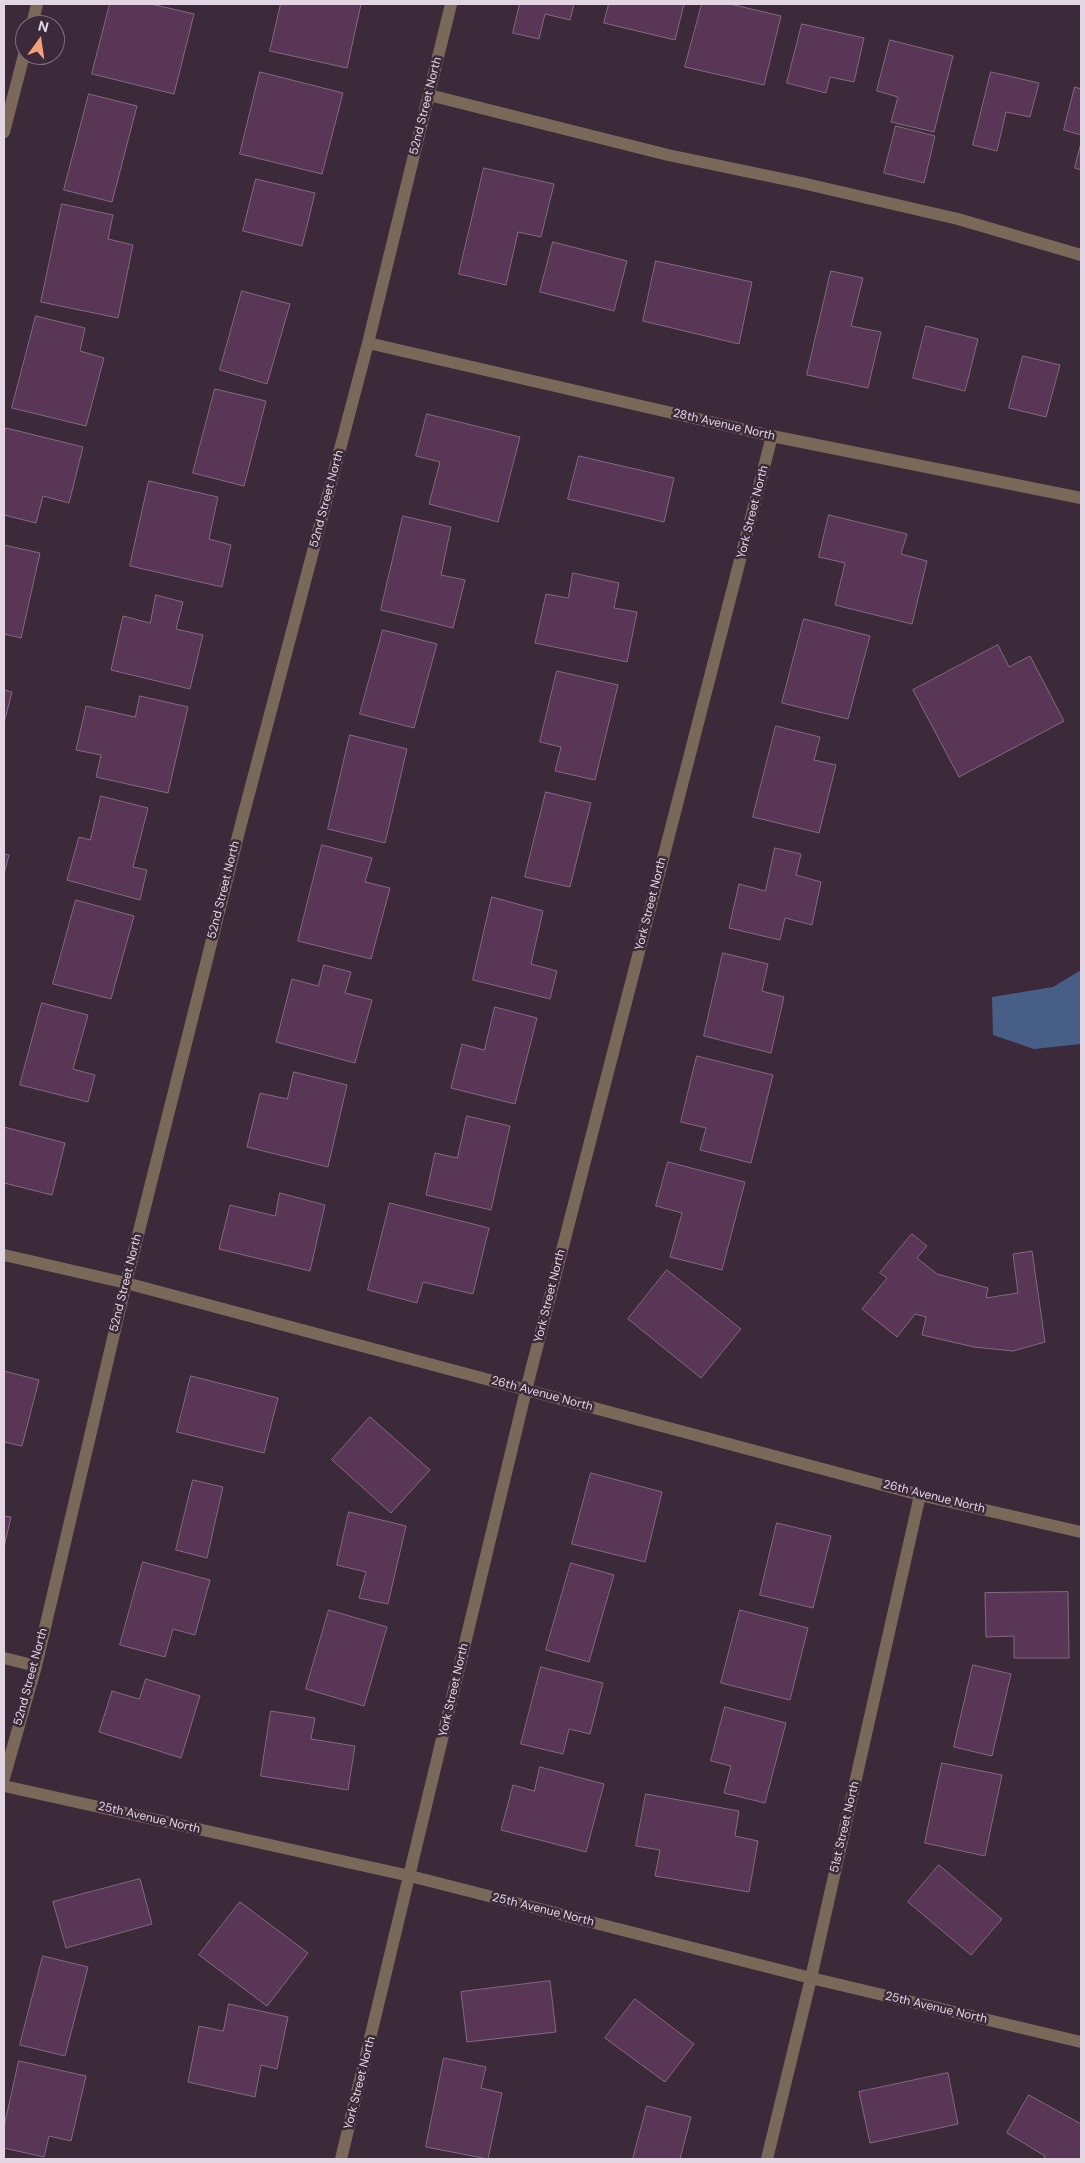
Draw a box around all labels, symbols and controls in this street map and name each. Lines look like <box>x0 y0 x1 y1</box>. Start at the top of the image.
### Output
north arrow <box>15 15 65 65</box>
text: N <box>36 16 51 36</box>
street label: 52nd Street North <box>407 56 445 156</box>
street label: 28th Avenue North <box>672 406 776 444</box>
street label: 52nd Street North <box>307 449 347 549</box>
street label: York Street North <box>734 464 772 560</box>
street label: 52nd Street North <box>205 840 243 940</box>
street label: York Street North <box>632 856 670 952</box>
street label: 52nd Street North <box>107 1233 145 1333</box>
street label: York Street North <box>531 1248 569 1344</box>
street label: 26th Avenue North <box>490 1374 594 1414</box>
street label: 26th Avenue North <box>881 1477 987 1517</box>
street label: 52nd Street North <box>11 1627 51 1727</box>
street label: York Street North <box>436 1642 472 1738</box>
street label: 51st Street North <box>827 1780 863 1874</box>
street label: 25th Avenue North <box>96 1799 202 1837</box>
street label: 25th Avenue North <box>491 1890 595 1930</box>
street label: 25th Avenue North <box>883 1989 989 2027</box>
street label: York Street North <box>341 2035 379 2131</box>

